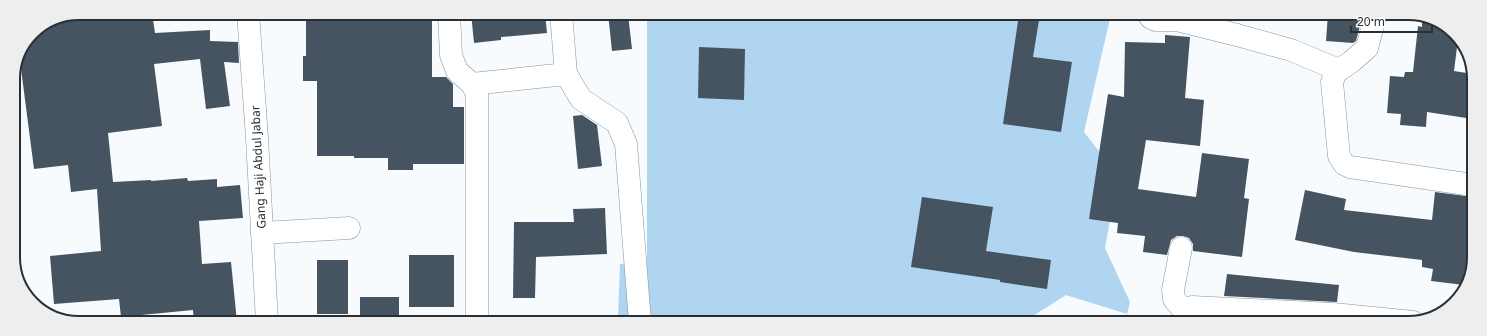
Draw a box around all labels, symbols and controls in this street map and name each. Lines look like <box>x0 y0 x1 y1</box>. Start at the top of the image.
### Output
scale bar <box>1351 8 1432 34</box>
text: 20 m <box>1357 13 1385 30</box>
street label: Gang Haji Abdul Jabar <box>246 105 270 229</box>

